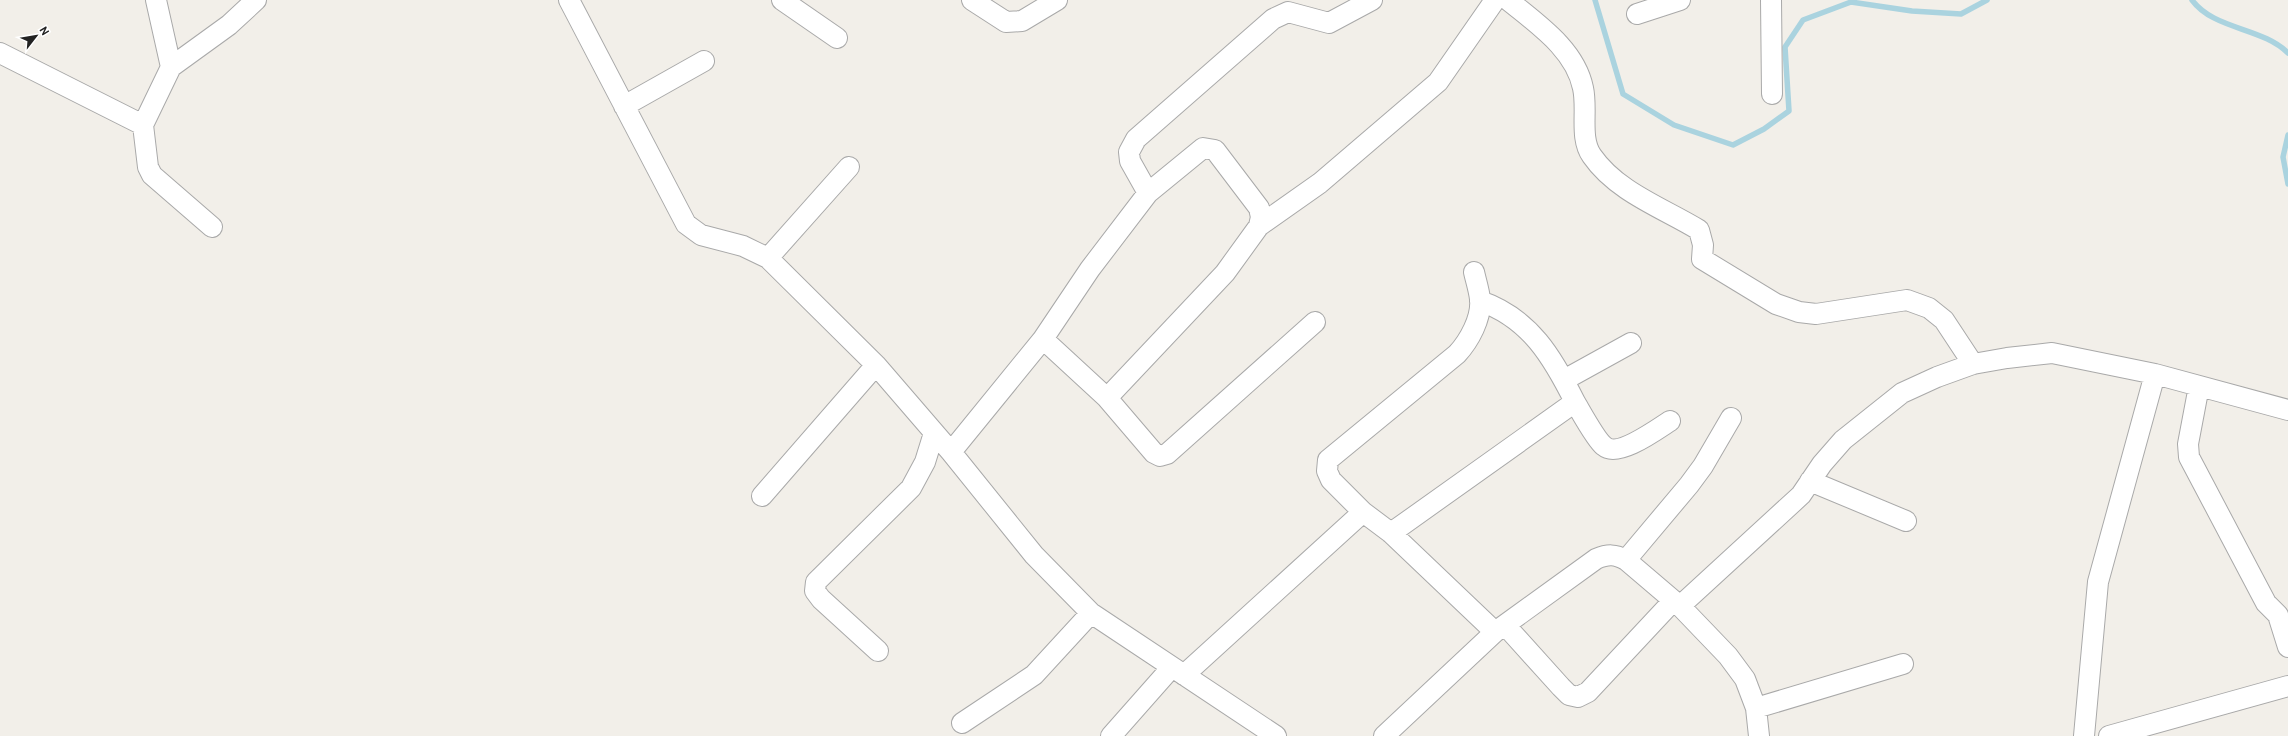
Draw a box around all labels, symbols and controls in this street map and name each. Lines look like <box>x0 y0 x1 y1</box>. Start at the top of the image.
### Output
north arrow <box>16 16 56 56</box>
text: N <box>36 24 52 38</box>

